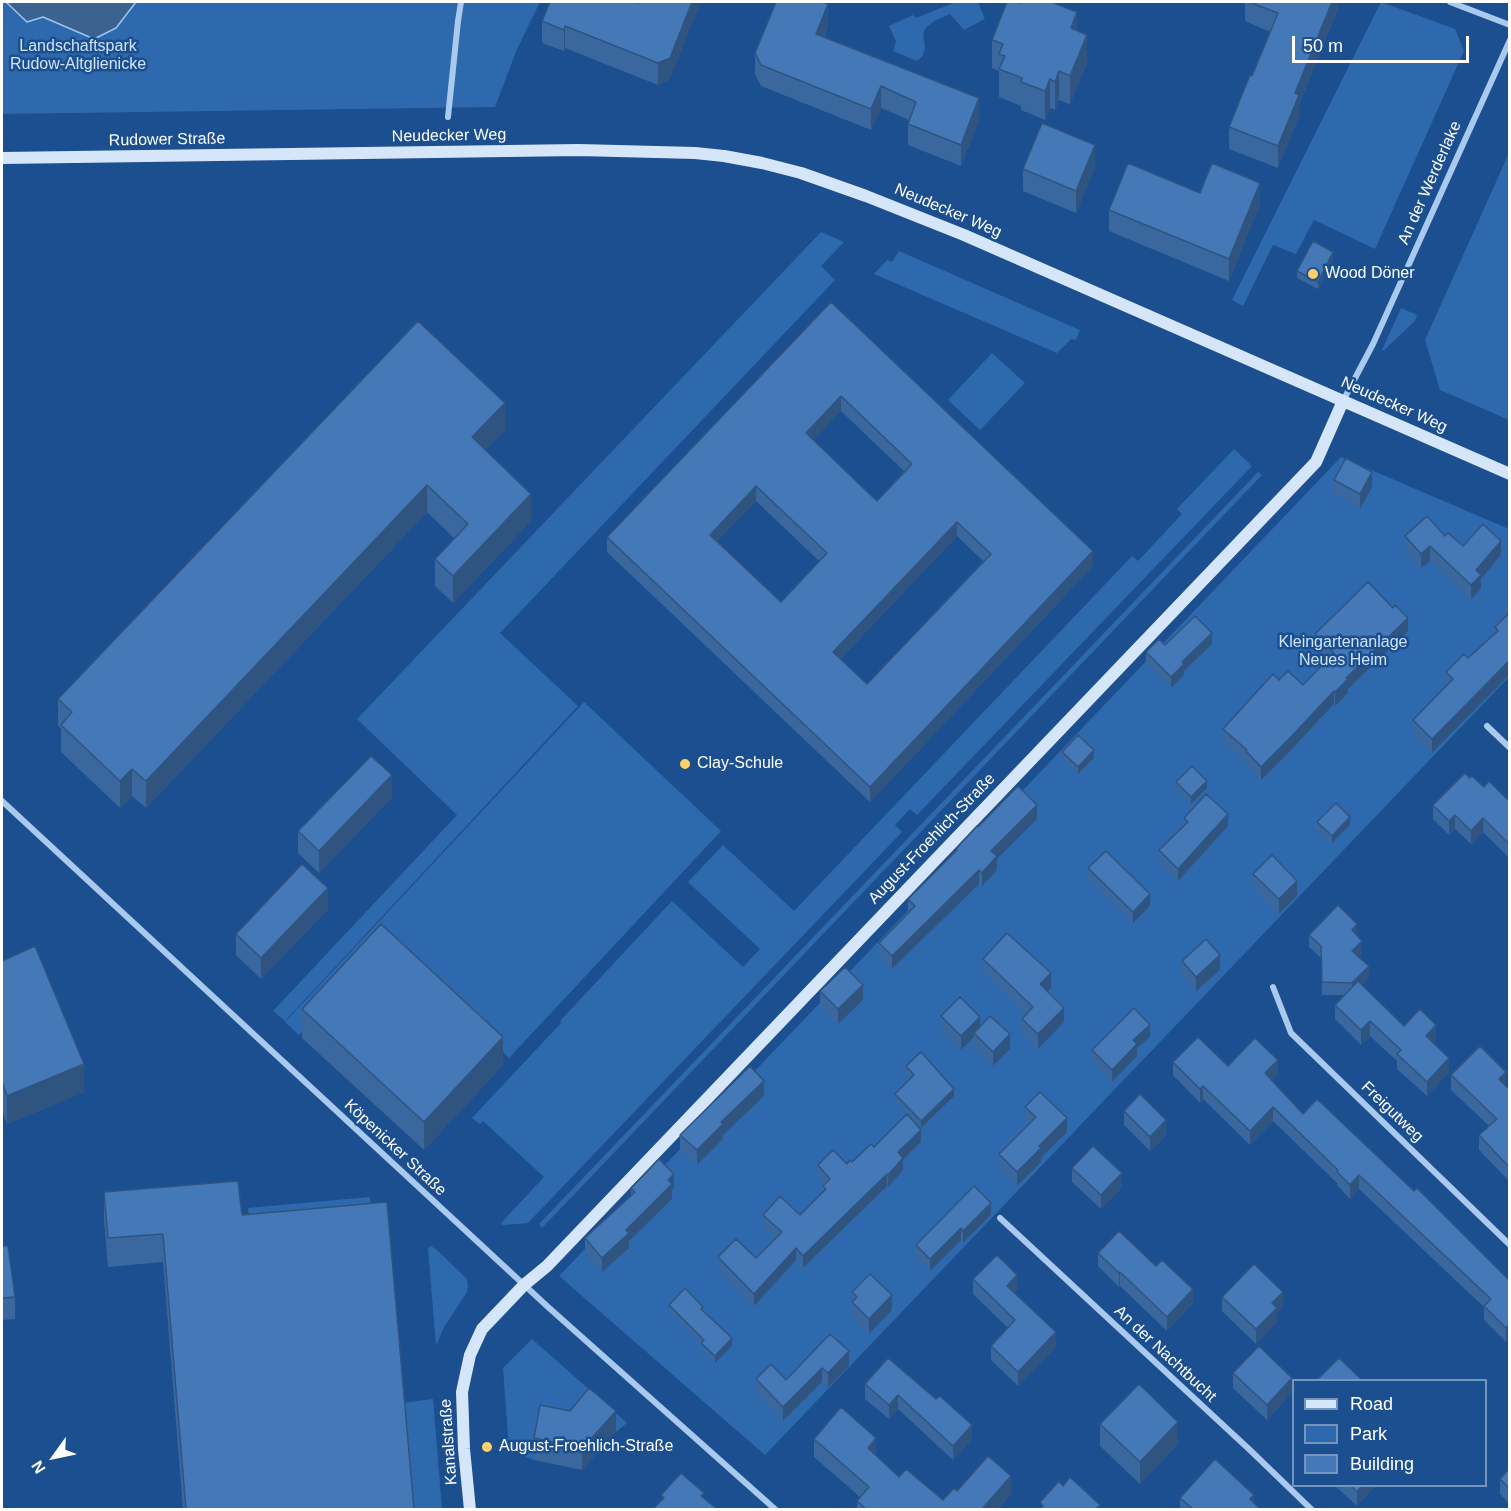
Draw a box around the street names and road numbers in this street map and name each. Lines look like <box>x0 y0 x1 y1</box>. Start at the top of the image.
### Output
street label: An der Werderlake <box>1394 118 1466 248</box>
street label: Neudecker Weg <box>392 125 506 147</box>
street label: Rudower Straße <box>109 129 225 151</box>
street label: Neudecker Weg <box>892 180 1004 242</box>
street label: Neudecker Weg <box>1338 373 1450 437</box>
street label: August-Froehlich-Straße <box>865 770 999 908</box>
street label: Freigutweg <box>1357 1078 1427 1146</box>
street label: Köpenicker Straße <box>340 1096 450 1200</box>
street label: An der Nachtbucht <box>1110 1302 1220 1406</box>
street label: Kanalstraße <box>436 1398 462 1486</box>

